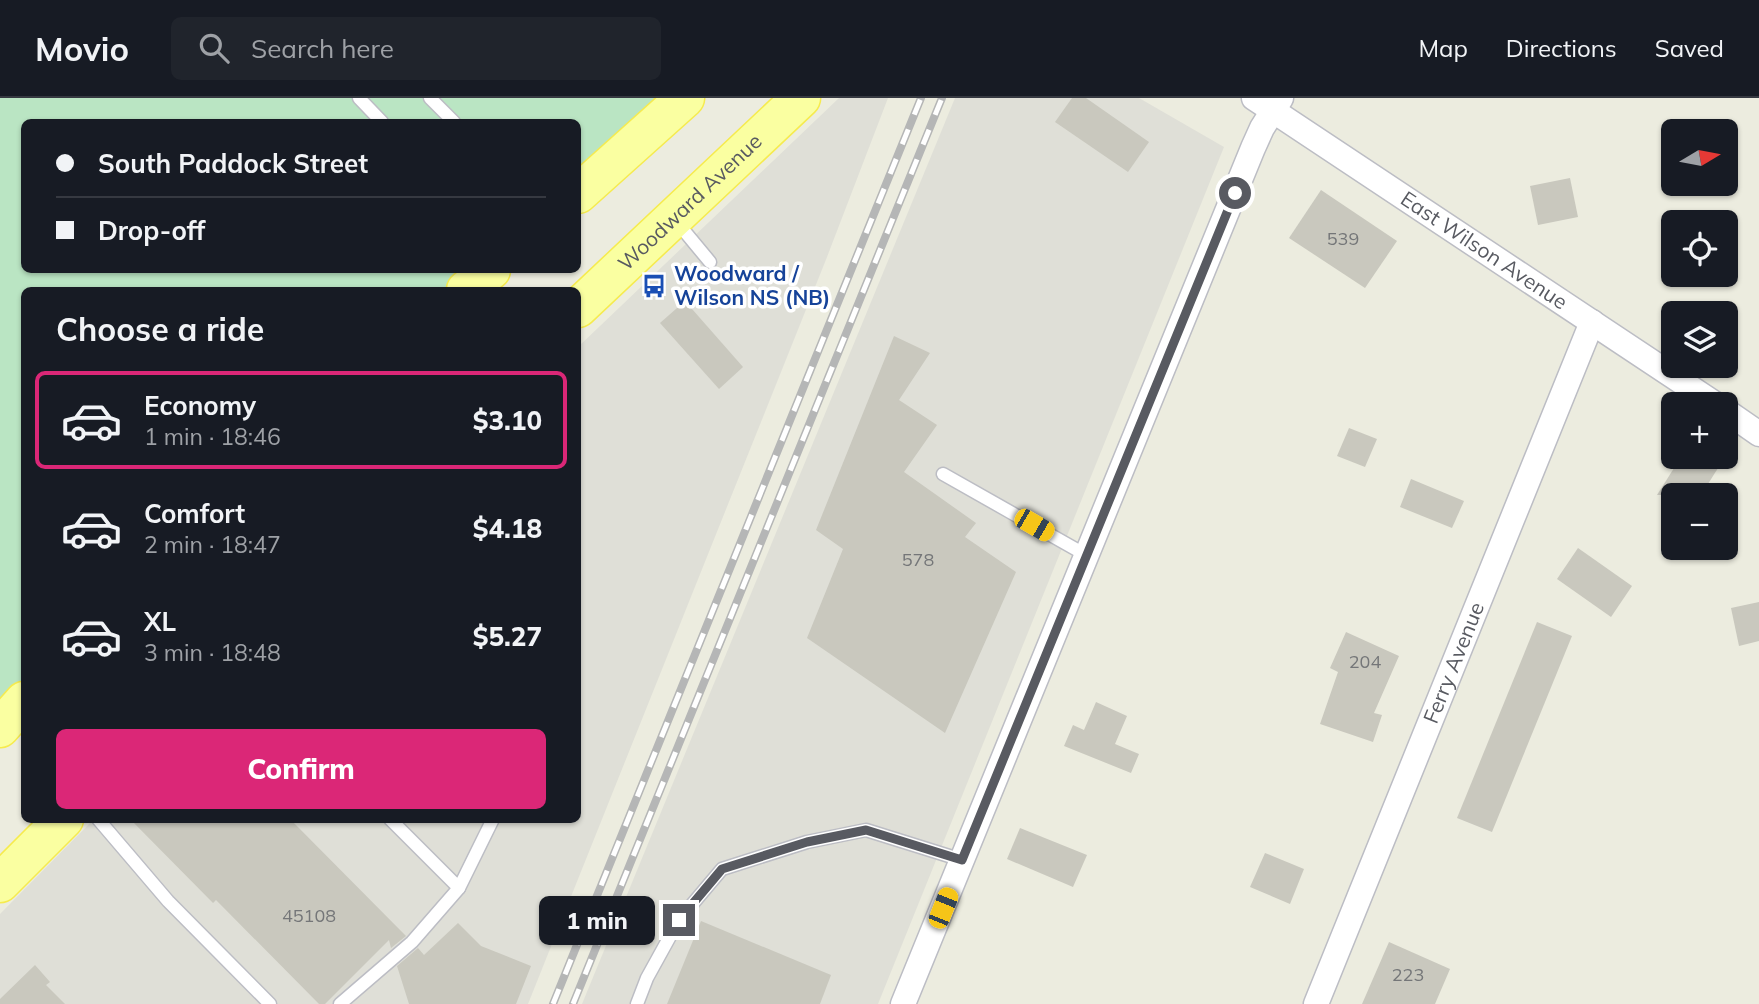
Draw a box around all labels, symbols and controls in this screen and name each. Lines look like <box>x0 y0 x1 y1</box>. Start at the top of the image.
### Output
search box <box>171 17 661 80</box>
text: Movio <box>35 28 129 69</box>
icon: search <box>195 29 233 67</box>
text: Search here <box>251 32 394 65</box>
text: Map <box>1418 33 1468 63</box>
text: Directions <box>1506 33 1617 63</box>
text: Saved <box>1655 33 1724 63</box>
north arrow <box>1661 119 1738 196</box>
map controls <box>1661 119 1738 560</box>
street label: Woodward Avenue <box>612 128 767 276</box>
text: South Paddock Street <box>98 147 368 180</box>
route start <box>1219 177 1251 209</box>
street label: East Wilson Avenue <box>1396 185 1573 314</box>
button: locate <box>1661 210 1738 287</box>
text: Drop-off <box>98 214 205 247</box>
house number: 539 <box>1327 227 1359 250</box>
place label: Woodward / Wilson NS (NB) <box>674 260 830 310</box>
bus stop icon: Woodward / Wilson NS (NB) <box>640 272 668 300</box>
button: layers <box>1661 301 1738 378</box>
text: Choose a ride <box>56 309 264 349</box>
icon: car <box>60 389 123 452</box>
text: Economy <box>144 389 256 422</box>
button: + <box>1661 392 1738 469</box>
text: $3.10 <box>473 404 542 437</box>
text: 1 min · 18:46 <box>144 422 281 451</box>
button: − <box>1661 483 1738 560</box>
icon: car <box>60 497 123 560</box>
text: Comfort <box>144 497 245 530</box>
car <box>1011 505 1058 545</box>
text: $4.18 <box>473 512 542 545</box>
text: 2 min · 18:47 <box>144 530 281 559</box>
house number: 578 <box>902 548 934 571</box>
street label: Ferry Avenue <box>1417 598 1489 727</box>
icon: car <box>60 605 123 668</box>
text: XL <box>144 605 176 638</box>
text: $5.27 <box>473 620 542 653</box>
text: 3 min · 18:48 <box>144 638 281 667</box>
house number: 204 <box>1349 650 1381 673</box>
button: Confirm <box>56 729 546 809</box>
car <box>926 885 961 931</box>
callout: 1 min <box>539 896 654 944</box>
house number: 45108 <box>282 904 336 927</box>
route end <box>663 904 695 936</box>
text: 1 min <box>566 906 628 935</box>
house number: 223 <box>1392 963 1424 986</box>

